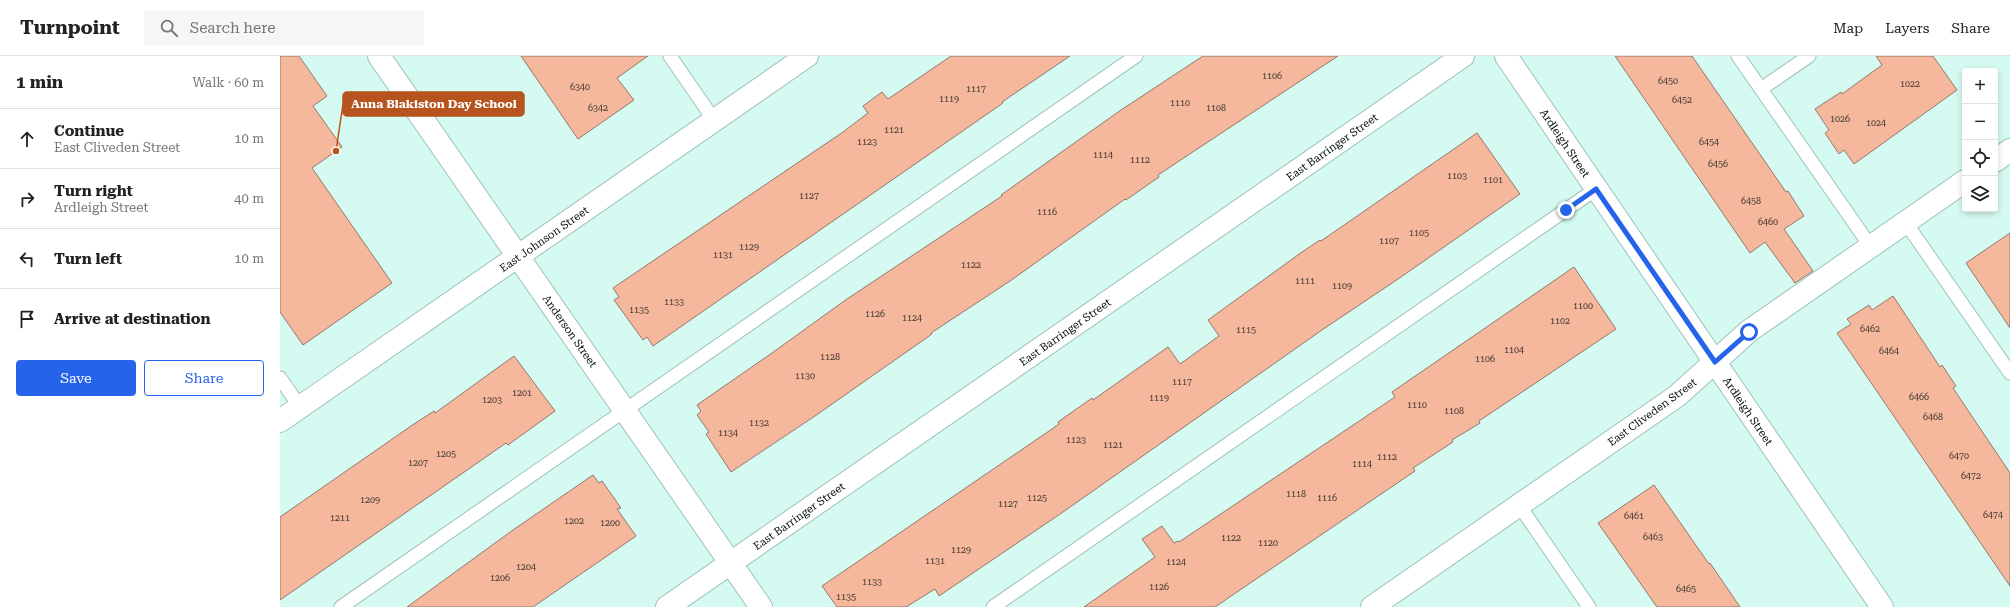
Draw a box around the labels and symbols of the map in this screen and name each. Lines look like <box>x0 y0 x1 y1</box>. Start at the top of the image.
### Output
house number: 1106 <box>1262 71 1282 81</box>
house number: 6450 <box>1658 76 1678 86</box>
house number: 1022 <box>1900 79 1920 89</box>
house number: 6340 <box>570 82 590 92</box>
house number: 1117 <box>966 84 986 94</box>
callout: Anna Blakiston Day School <box>343 92 524 116</box>
house number: 1119 <box>939 94 959 104</box>
house number: 6452 <box>1672 95 1692 105</box>
text: Anna Blakiston Day School <box>351 97 517 111</box>
house number: 1110 <box>1170 98 1190 108</box>
house number: 6342 <box>588 103 608 113</box>
house number: 1108 <box>1206 103 1226 113</box>
street label: Ardleigh Street <box>1537 107 1592 180</box>
street label: East Barringer Street <box>1284 111 1381 184</box>
house number: 1026 <box>1830 114 1850 124</box>
house number: 1024 <box>1866 118 1886 128</box>
house number: 1121 <box>884 125 904 135</box>
house number: 1123 <box>857 137 877 147</box>
house number: 6454 <box>1699 137 1719 147</box>
house number: 1114 <box>1093 150 1113 160</box>
house number: 1112 <box>1130 155 1150 165</box>
house number: 6456 <box>1708 159 1728 169</box>
house number: 1103 <box>1447 171 1467 181</box>
house number: 1101 <box>1483 175 1503 185</box>
house number: 1127 <box>799 191 819 201</box>
house number: 6458 <box>1741 196 1761 206</box>
route end <box>1557 201 1575 219</box>
street label: East Johnson Street <box>497 204 591 275</box>
house number: 1116 <box>1037 207 1057 217</box>
house number: 6460 <box>1758 217 1778 227</box>
house number: 1105 <box>1409 228 1429 238</box>
house number: 1107 <box>1379 236 1399 246</box>
house number: 1129 <box>739 242 759 252</box>
house number: 1131 <box>713 250 733 260</box>
house number: 1122 <box>961 260 981 270</box>
house number: 1111 <box>1295 276 1315 286</box>
house number: 1109 <box>1332 281 1352 291</box>
street label: Anderson Street <box>540 292 600 370</box>
street label: East Barringer Street <box>1017 296 1114 369</box>
house number: 1133 <box>664 297 684 307</box>
house number: 1100 <box>1573 301 1593 311</box>
house number: 1135 <box>629 305 649 315</box>
house number: 1126 <box>865 309 885 319</box>
house number: 1124 <box>902 313 922 323</box>
house number: 1102 <box>1550 316 1570 326</box>
route start <box>1740 323 1758 341</box>
house number: 6462 <box>1860 324 1880 334</box>
house number: 1115 <box>1236 325 1256 335</box>
house number: 1104 <box>1504 345 1524 355</box>
house number: 6464 <box>1879 346 1899 356</box>
house number: 1128 <box>820 352 840 362</box>
house number: 1106 <box>1475 354 1495 364</box>
house number: 1130 <box>795 371 815 381</box>
street label: Ardleigh Street <box>1720 375 1775 448</box>
street label: East Cliveden Street <box>1605 376 1699 449</box>
house number: 1117 <box>1172 377 1192 387</box>
house number: 1201 <box>512 388 532 398</box>
house number: 6466 <box>1909 392 1929 402</box>
house number: 1119 <box>1149 393 1169 403</box>
house number: 1203 <box>482 395 502 405</box>
house number: 1110 <box>1407 400 1427 410</box>
house number: 1108 <box>1444 406 1464 416</box>
house number: 6468 <box>1923 412 1943 422</box>
house number: 1132 <box>749 418 769 428</box>
house number: 1134 <box>718 428 738 438</box>
house number: 1123 <box>1066 435 1086 445</box>
house number: 1121 <box>1103 440 1123 450</box>
house number: 1205 <box>436 449 456 459</box>
house number: 6470 <box>1949 451 1969 461</box>
house number: 1112 <box>1377 452 1397 462</box>
house number: 1207 <box>408 458 428 468</box>
house number: 1114 <box>1352 459 1372 469</box>
house number: 6472 <box>1961 471 1981 481</box>
street label: East Barringer Street <box>751 480 848 553</box>
house number: 1118 <box>1286 489 1306 499</box>
house number: 1125 <box>1027 493 1047 503</box>
house number: 1116 <box>1317 493 1337 503</box>
house number: 1209 <box>360 495 380 505</box>
house number: 1127 <box>998 499 1018 509</box>
house number: 6474 <box>1983 510 2003 520</box>
house number: 6461 <box>1624 511 1644 521</box>
house number: 1211 <box>330 513 350 523</box>
house number: 1202 <box>564 516 584 526</box>
house number: 1200 <box>600 518 620 528</box>
house number: 6463 <box>1643 532 1663 542</box>
house number: 1122 <box>1221 533 1241 543</box>
house number: 1120 <box>1258 538 1278 548</box>
house number: 1129 <box>951 545 971 555</box>
house number: 1131 <box>925 556 945 566</box>
house number: 1124 <box>1166 557 1186 567</box>
house number: 1204 <box>516 562 536 572</box>
house number: 1206 <box>490 573 510 583</box>
house number: 1133 <box>862 577 882 587</box>
house number: 1126 <box>1149 582 1169 592</box>
house number: 6465 <box>1676 584 1696 594</box>
house number: 1135 <box>836 592 856 602</box>

